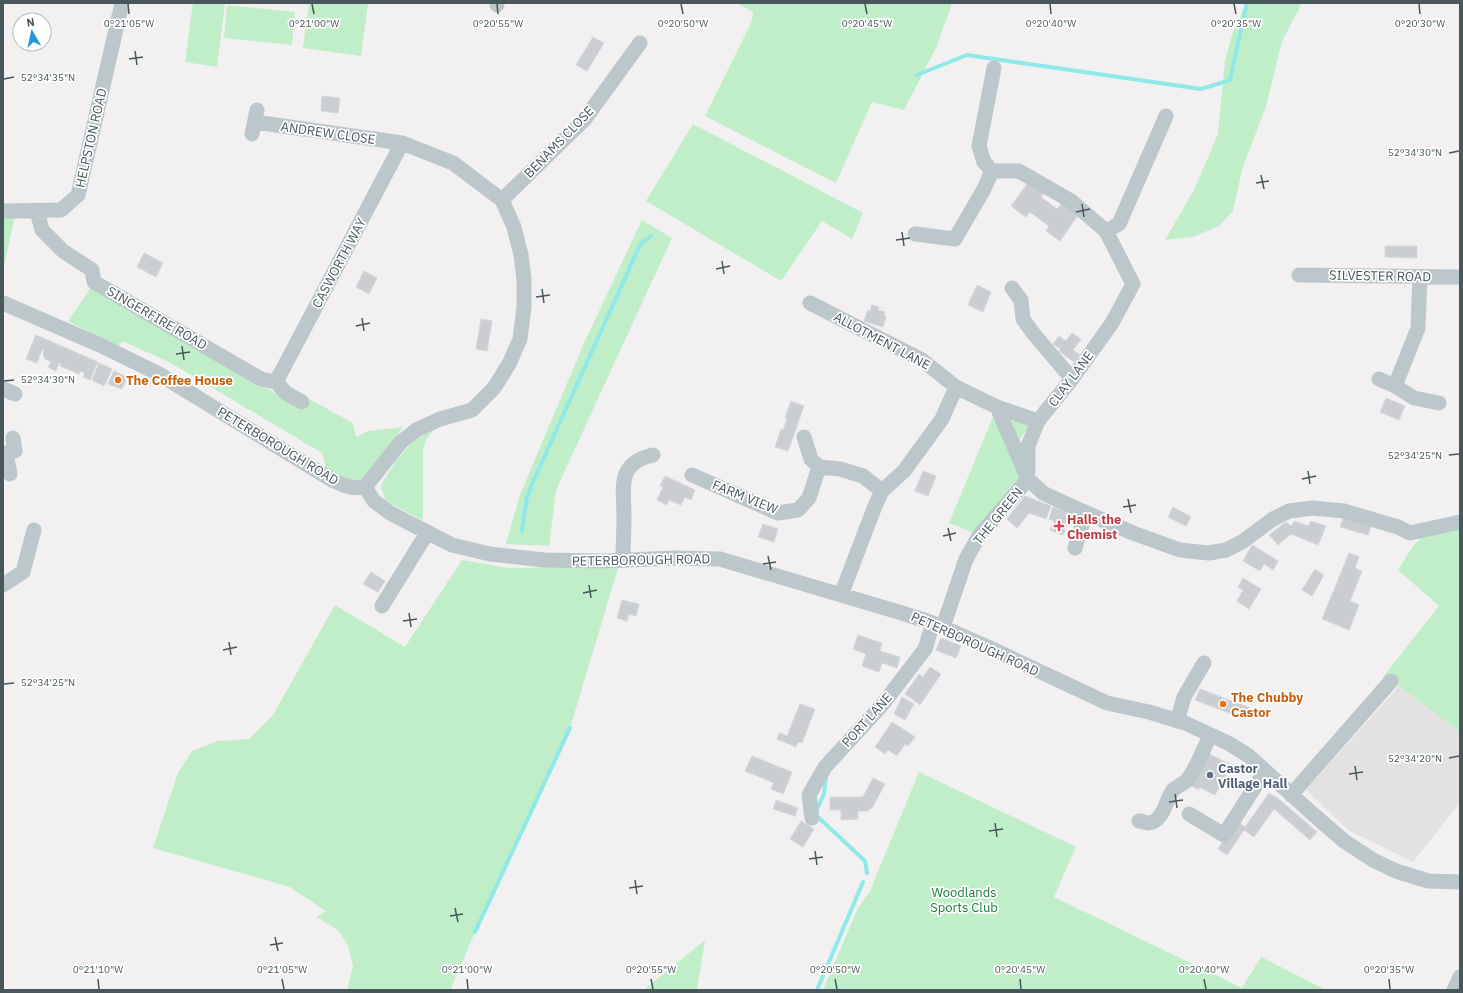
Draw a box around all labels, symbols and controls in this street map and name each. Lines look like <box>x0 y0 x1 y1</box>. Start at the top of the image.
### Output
north arrow <box>12 12 52 52</box>
text: N <box>25 15 35 30</box>
text: 0°21'05"W <box>104 17 154 30</box>
text: 0°21'00"W <box>289 17 339 30</box>
text: 0°20'55"W <box>473 17 523 30</box>
text: 0°20'50"W <box>658 17 708 30</box>
text: 0°20'45"W <box>842 17 892 30</box>
text: 0°20'40"W <box>1026 17 1076 30</box>
text: 0°20'35"W <box>1211 17 1261 30</box>
text: 0°20'30"W <box>1395 17 1445 30</box>
text: 52°34'35"N <box>21 71 75 84</box>
street label: HELPSTON ROAD <box>71 87 111 189</box>
street label: BENAMS CLOSE <box>520 103 598 181</box>
street label: ANDREW CLOSE <box>280 118 376 148</box>
text: 52°34'30"N <box>1388 146 1442 159</box>
street label: CASWORTH WAY <box>308 215 370 311</box>
street label: SILVESTER ROAD <box>1329 267 1431 285</box>
street label: SINGERFIRE ROAD <box>104 282 210 354</box>
street label: ALLOTMENT LANE <box>831 308 933 374</box>
street label: CLAY LANE <box>1045 348 1097 410</box>
place label: The Coffee House <box>126 372 233 389</box>
text: 52°34'30"N <box>21 373 75 386</box>
marker: The Coffee House <box>113 375 123 385</box>
street label: PETERBOROUGH ROAD <box>214 403 342 489</box>
text: 52°34'25"N <box>1388 449 1442 462</box>
street label: FARM VIEW <box>710 476 781 518</box>
street label: THE GREEN <box>970 484 1026 548</box>
place label: Halls the Chemist <box>1067 511 1121 543</box>
marker: Halls the Chemist <box>1054 521 1064 531</box>
street label: PETERBOROUGH ROAD <box>572 550 710 570</box>
street label: PETERBOROUGH ROAD <box>908 608 1042 680</box>
text: 52°34'25"N <box>21 676 75 689</box>
street label: PORT LANE <box>838 689 896 751</box>
place label: The Chubby Castor <box>1231 689 1303 721</box>
marker: The Chubby Castor <box>1218 699 1228 709</box>
text: 52°34'20"N <box>1388 752 1442 765</box>
place label: Castor Village Hall <box>1218 760 1287 792</box>
marker: Castor Village Hall <box>1205 770 1215 780</box>
park label: Woodlands Sports Club <box>930 884 998 916</box>
text: 0°21'10"W <box>73 963 123 976</box>
text: 0°21'05"W <box>257 963 307 976</box>
text: 0°21'00"W <box>442 963 492 976</box>
text: 0°20'55"W <box>626 963 676 976</box>
text: 0°20'50"W <box>810 963 860 976</box>
text: 0°20'45"W <box>995 963 1045 976</box>
text: 0°20'40"W <box>1179 963 1229 976</box>
text: 0°20'35"W <box>1364 963 1414 976</box>

